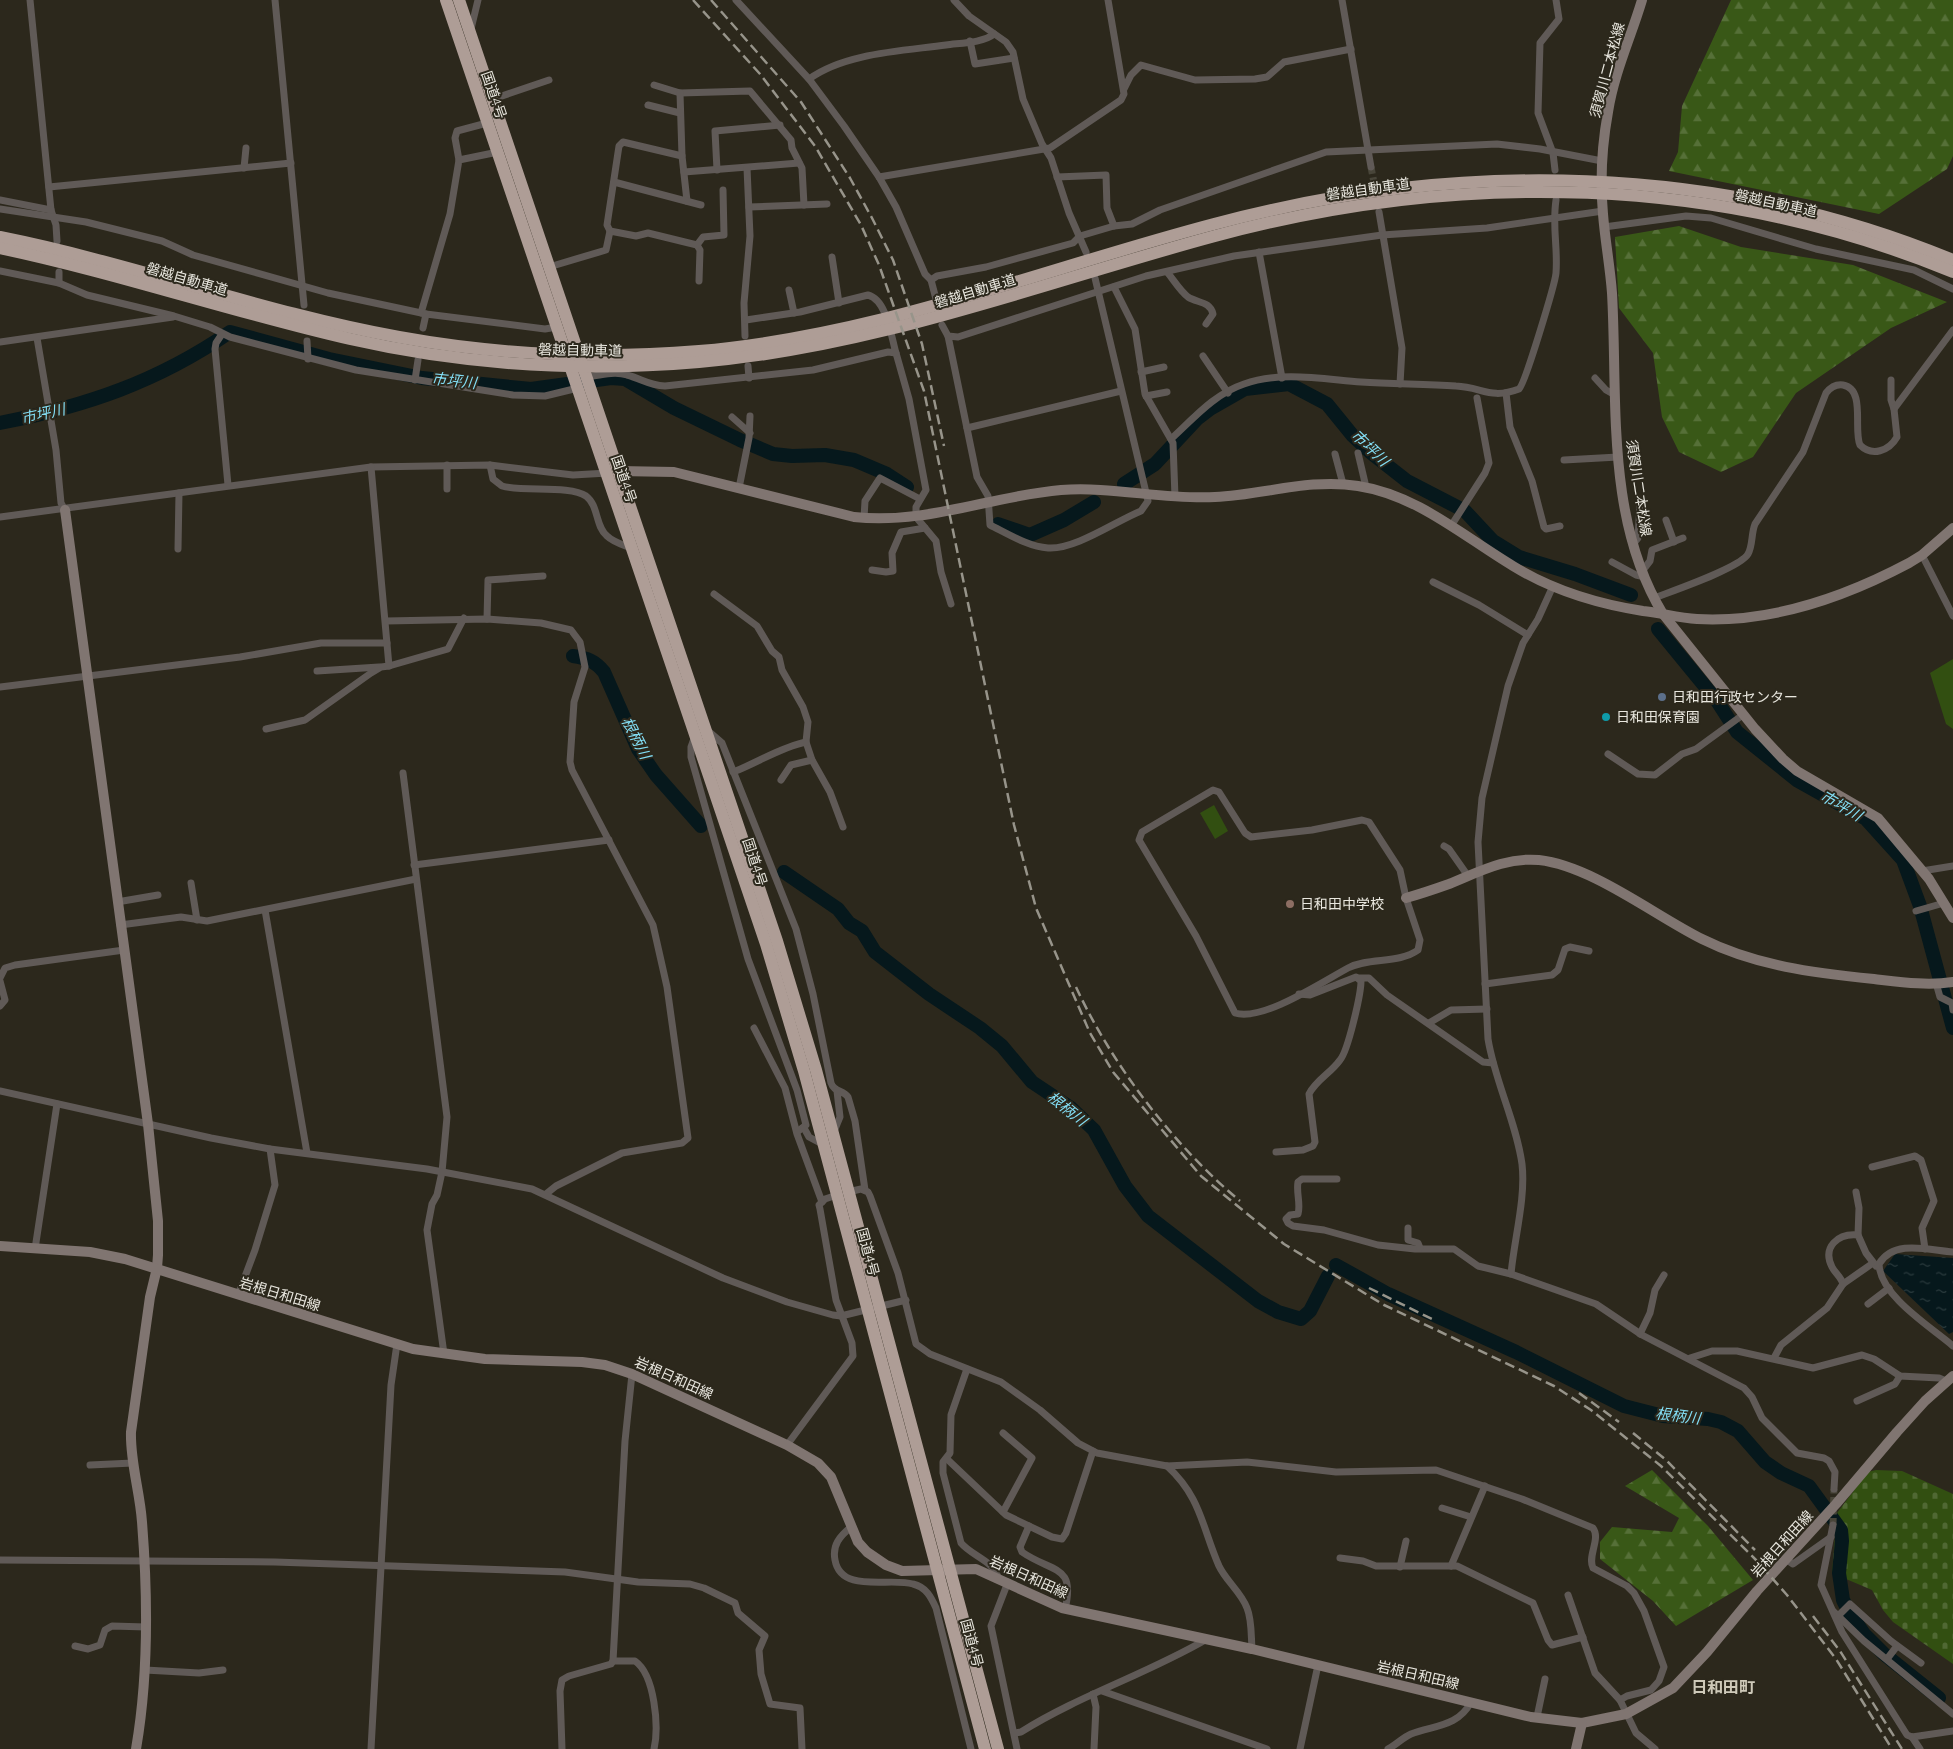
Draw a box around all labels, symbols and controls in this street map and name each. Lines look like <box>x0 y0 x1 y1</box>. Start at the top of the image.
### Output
street label: 須賀川二本松線 <box>1586 20 1628 120</box>
street label: 国道4号 <box>477 69 511 121</box>
street label: 磐越自動車道 <box>1325 174 1411 204</box>
street label: 磐越自動車道 <box>1733 185 1819 221</box>
street label: 磐越自動車道 <box>144 259 230 299</box>
street label: 磐越自動車道 <box>932 270 1018 312</box>
street label: 磐越自動車道 <box>538 340 622 360</box>
water label: 市坪川 <box>431 369 479 393</box>
water label: 市坪川 <box>19 399 69 428</box>
water label: 市坪川 <box>1348 425 1395 471</box>
street label: 須賀川二本松線 <box>1622 438 1656 538</box>
street label: 国道4号 <box>607 453 641 505</box>
place label: 日和田行政センター <box>1672 688 1798 706</box>
marker: 日和田行政センター <box>1656 691 1668 703</box>
place label: 日和田保育園 <box>1616 708 1700 726</box>
marker: 日和田保育園 <box>1600 711 1612 723</box>
water label: 根柄川 <box>618 713 656 764</box>
water label: 市坪川 <box>1817 786 1867 826</box>
street label: 国道4号 <box>739 836 771 888</box>
place label: 日和田中学校 <box>1300 895 1384 913</box>
marker: 日和田中学校 <box>1284 898 1296 910</box>
water label: 根柄川 <box>1044 1087 1092 1131</box>
street label: 国道4号 <box>853 1226 883 1278</box>
street label: 岩根日和田線 <box>237 1273 323 1315</box>
street label: 岩根日和田線 <box>632 1353 716 1403</box>
water label: 根柄川 <box>1655 1403 1704 1428</box>
street label: 岩根日和田線 <box>1747 1507 1817 1581</box>
street label: 岩根日和田線 <box>987 1552 1071 1602</box>
street label: 国道4号 <box>957 1617 987 1669</box>
street label: 岩根日和田線 <box>1375 1657 1461 1693</box>
district label: 日和田町 <box>1691 1677 1755 1697</box>

